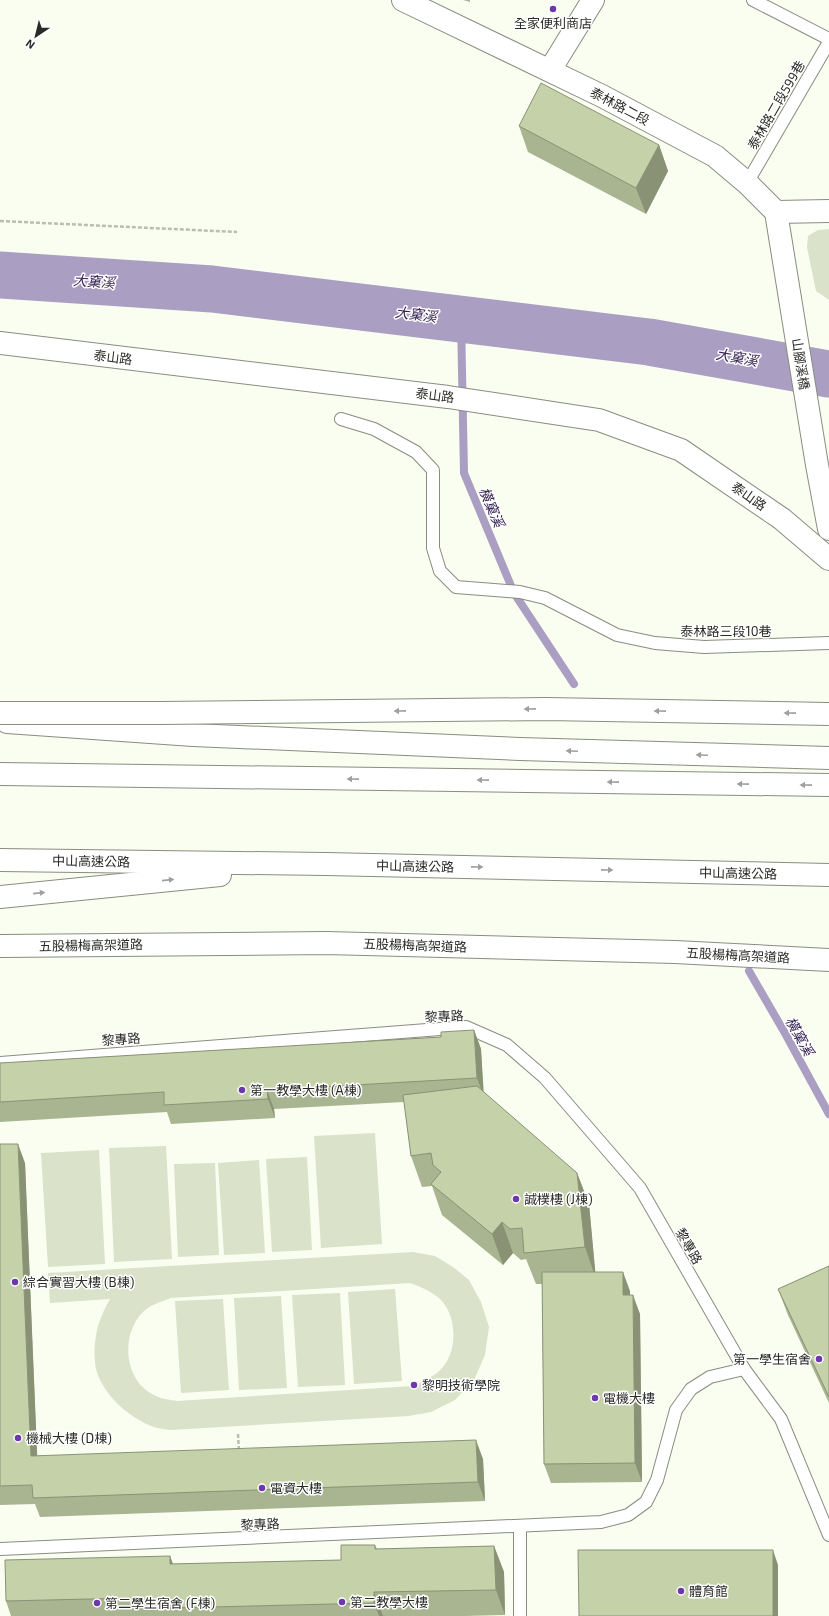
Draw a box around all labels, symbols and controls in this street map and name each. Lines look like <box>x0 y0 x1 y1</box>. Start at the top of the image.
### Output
marker: 全家便利商店 <box>548 4 558 14</box>
place label: 全家便利商店 <box>514 15 592 31</box>
north arrow <box>16 16 56 56</box>
text: N <box>23 37 37 52</box>
street label: 泰林路二段599巷 <box>744 58 808 152</box>
street label: 泰林路二段 <box>588 84 652 128</box>
water label: 大窠溪 <box>72 271 118 291</box>
water label: 大窠溪 <box>394 303 440 325</box>
street label: 山腳溪橋 <box>789 337 813 391</box>
water label: 大窠溪 <box>715 345 761 369</box>
street label: 泰山路 <box>93 347 133 367</box>
street label: 泰山路 <box>415 385 455 405</box>
street label: 泰山路 <box>728 478 770 514</box>
water label: 橫窠溪 <box>476 484 509 531</box>
street label: 泰林路三段10巷 <box>680 623 772 639</box>
one-way arrow <box>523 706 536 712</box>
one-way arrow <box>393 708 406 714</box>
one-way arrow <box>653 708 666 714</box>
one-way arrow <box>784 710 796 717</box>
one-way arrow <box>566 747 578 754</box>
one-way arrow <box>695 752 708 758</box>
one-way arrow <box>346 776 359 782</box>
one-way arrow <box>476 777 489 783</box>
one-way arrow <box>606 779 619 785</box>
one-way arrow <box>736 781 749 787</box>
one-way arrow <box>800 781 812 788</box>
street label: 中山高速公路 <box>52 852 130 870</box>
street label: 中山高速公路 <box>376 857 454 875</box>
one-way arrow <box>471 864 483 871</box>
street label: 中山高速公路 <box>699 864 777 882</box>
one-way arrow <box>601 867 614 873</box>
one-way arrow <box>162 877 174 883</box>
one-way arrow <box>33 889 45 896</box>
street label: 五股楊梅高架道路 <box>363 935 467 955</box>
street label: 五股楊梅高架道路 <box>39 936 143 954</box>
street label: 五股楊梅高架道路 <box>686 944 790 966</box>
street label: 黎專路 <box>424 1007 464 1025</box>
water label: 橫窠溪 <box>782 1014 819 1060</box>
street label: 黎專路 <box>101 1030 141 1048</box>
place label: 第一教學大樓 (A棟) <box>250 1082 361 1098</box>
marker: 第一教學大樓 (A棟) <box>237 1085 247 1095</box>
place label: 誠樸樓 (J棟) <box>524 1191 593 1207</box>
marker: 誠樸樓 (J棟) <box>511 1194 521 1204</box>
street label: 黎專路 <box>672 1225 706 1267</box>
place label: 綜合實習大樓 (B棟) <box>23 1274 134 1290</box>
marker: 綜合實習大樓 (B棟) <box>10 1277 20 1287</box>
place label: 第一學生宿舍 <box>733 1351 811 1367</box>
marker: 第一學生宿舍 <box>814 1354 824 1364</box>
place label: 黎明技術學院 <box>422 1377 500 1393</box>
marker: 黎明技術學院 <box>409 1380 419 1390</box>
place label: 電機大樓 <box>603 1390 655 1406</box>
marker: 電機大樓 <box>590 1393 600 1403</box>
place label: 機械大樓 (D棟) <box>26 1430 112 1446</box>
marker: 機械大樓 (D棟) <box>13 1433 23 1443</box>
place label: 電資大樓 <box>270 1480 322 1496</box>
marker: 電資大樓 <box>257 1483 267 1493</box>
street label: 黎專路 <box>240 1515 280 1533</box>
place label: 體育館 <box>689 1583 728 1599</box>
marker: 體育館 <box>676 1586 686 1596</box>
place label: 第二教學大樓 <box>350 1594 428 1610</box>
place label: 第二學生宿舍 (F棟) <box>105 1595 215 1611</box>
marker: 第二教學大樓 <box>337 1597 347 1607</box>
marker: 第二學生宿舍 (F棟) <box>92 1598 102 1608</box>

